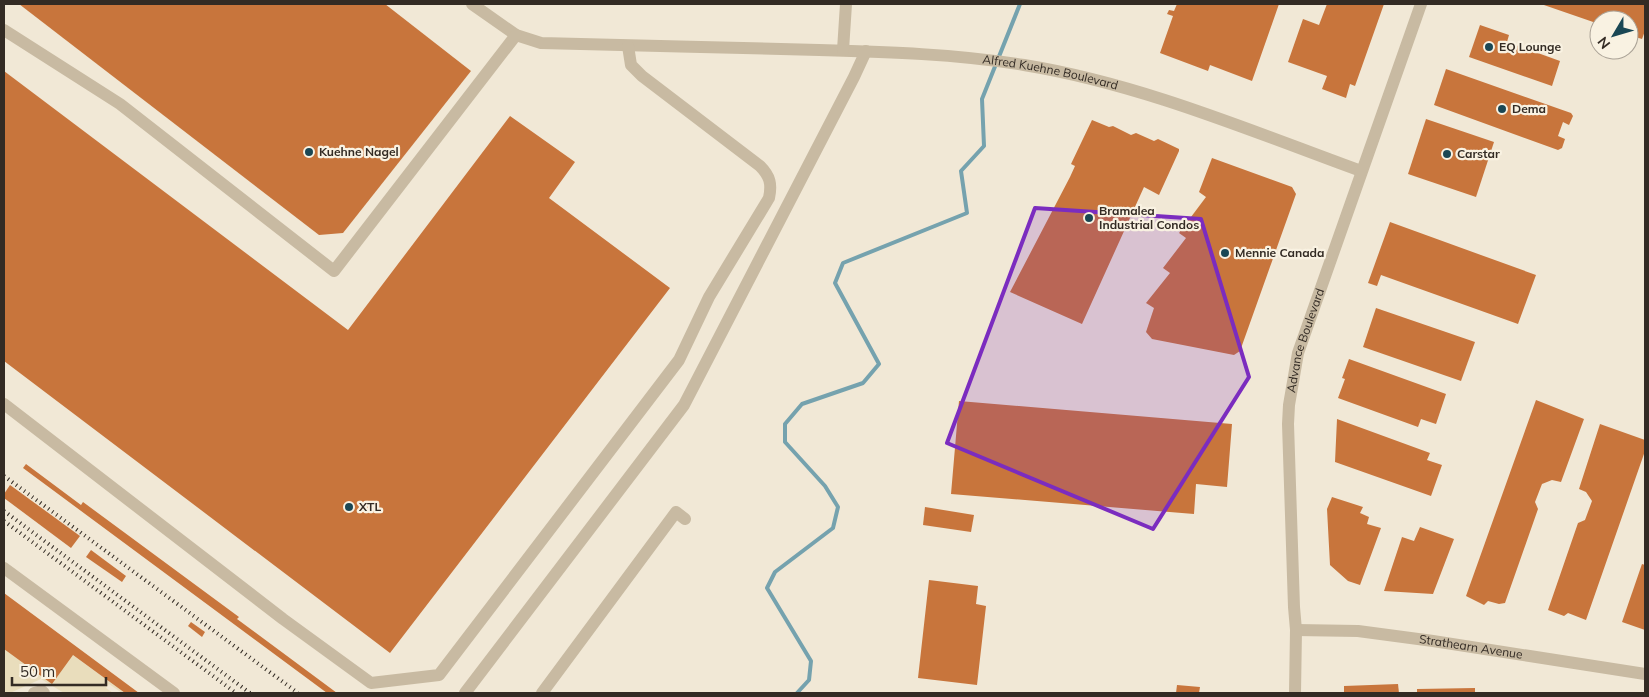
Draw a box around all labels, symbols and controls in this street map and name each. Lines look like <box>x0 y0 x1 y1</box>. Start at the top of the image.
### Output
north arrow <box>1589 10 1639 60</box>
text: N <box>1593 33 1614 53</box>
place label: EQ Lounge <box>1499 39 1561 54</box>
marker: EQ Lounge <box>1483 41 1495 53</box>
street label: Alfred Kuehne Boulevard <box>982 51 1120 93</box>
place label: Dema <box>1512 101 1546 116</box>
marker: Dema <box>1496 103 1508 115</box>
place label: Kuehne Nagel <box>319 144 399 159</box>
marker: Kuehne Nagel <box>303 146 315 158</box>
place label: Carstar <box>1457 146 1500 161</box>
marker: Carstar <box>1441 148 1453 160</box>
place label: Bramalea Industrial Condos <box>1099 203 1199 232</box>
marker: Bramalea Industrial Condos <box>1083 212 1095 224</box>
place label: Mennie Canada <box>1235 245 1325 260</box>
marker: Mennie Canada <box>1219 247 1231 259</box>
street label: Advance Boulevard <box>1283 286 1327 394</box>
place label: XTL <box>358 499 381 514</box>
marker: XTL <box>343 501 355 513</box>
street label: Strathearn Avenue <box>1418 631 1524 662</box>
scale bar <box>12 654 106 686</box>
text: 50 m <box>20 662 55 681</box>

